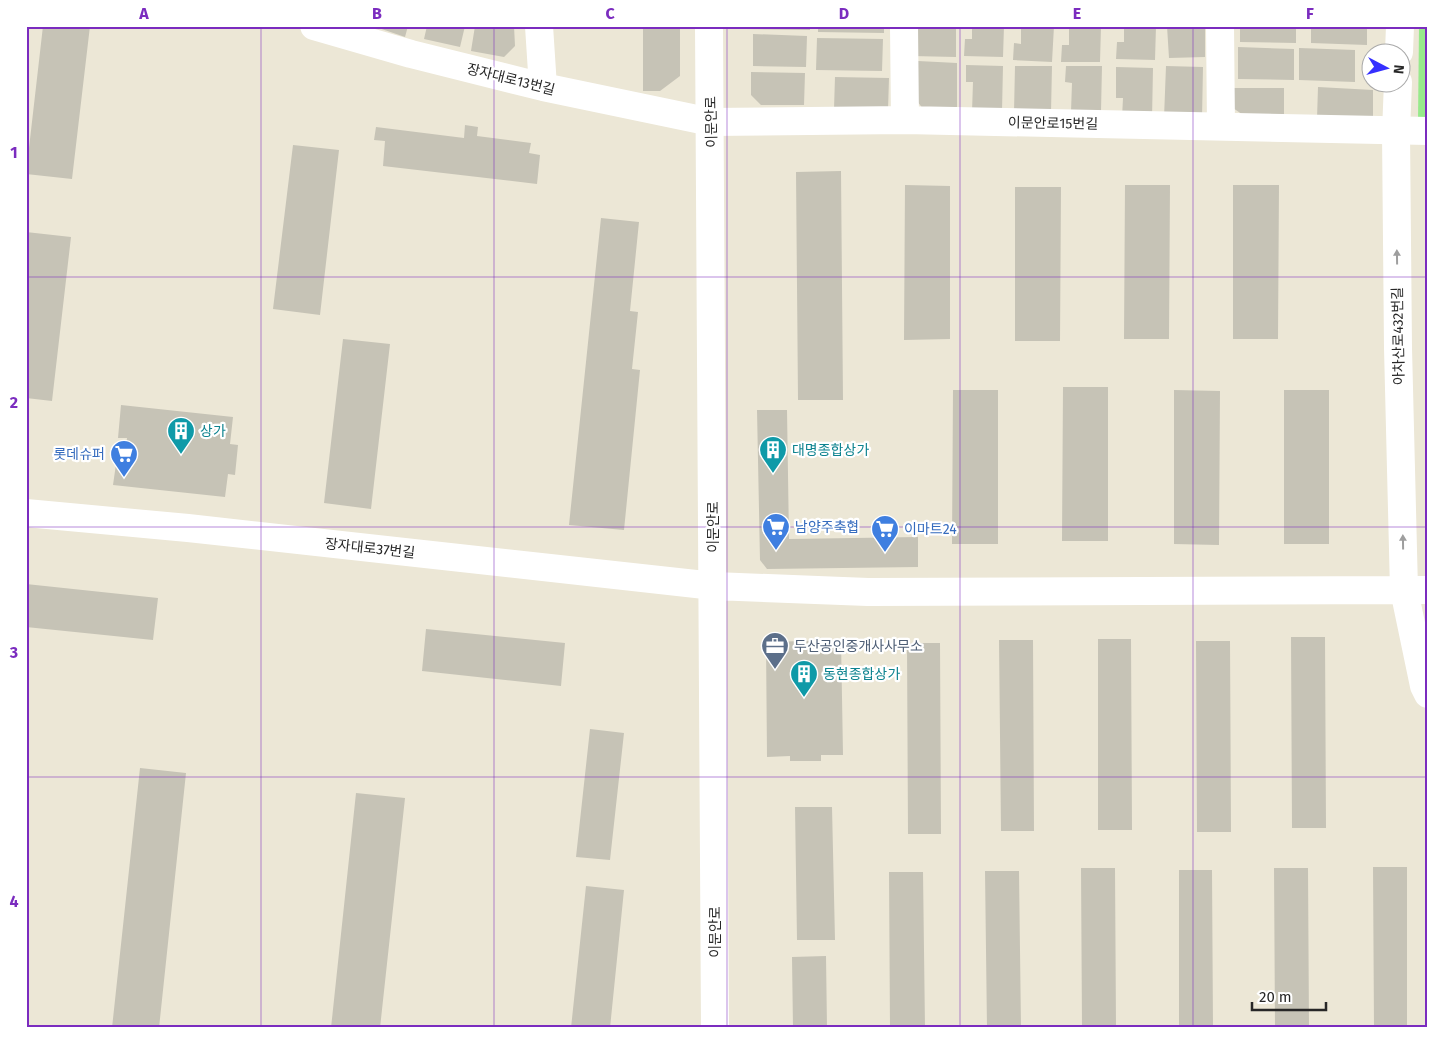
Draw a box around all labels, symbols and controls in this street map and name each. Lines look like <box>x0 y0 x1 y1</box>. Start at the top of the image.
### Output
text: A <box>138 4 149 23</box>
text: B <box>372 4 382 23</box>
text: C <box>605 4 615 23</box>
text: D <box>839 4 849 23</box>
text: E <box>1073 4 1081 23</box>
text: F <box>1306 4 1314 23</box>
north arrow <box>1362 42 1412 92</box>
street label: 장자대로13번길 <box>465 60 557 99</box>
text: N <box>1389 64 1407 75</box>
street label: 이문안로 <box>703 96 720 148</box>
street label: 이문안로15번길 <box>1008 114 1098 133</box>
text: 1 <box>10 143 18 162</box>
one-way arrow <box>1393 248 1401 264</box>
street label: 아차산로432번길 <box>1389 287 1408 385</box>
text: 2 <box>10 393 18 412</box>
building icon: 상가 <box>166 416 196 455</box>
place label: 상가 <box>200 423 226 440</box>
building icon: 대명종합상가 <box>758 435 788 474</box>
supermarket icon: 롯데슈퍼 <box>109 439 139 478</box>
place label: 대명종합상가 <box>792 442 869 459</box>
place label: 롯데슈퍼 <box>53 446 105 463</box>
street label: 이문안로 <box>705 501 722 553</box>
supermarket icon: 남양주축협 <box>761 512 791 551</box>
supermarket icon: 이마트24 <box>870 514 900 553</box>
place label: 남양주축협 <box>795 519 859 536</box>
place label: 이마트24 <box>904 521 957 538</box>
one-way arrow <box>1398 533 1406 549</box>
street label: 장자대로37번길 <box>324 535 416 562</box>
office icon: 두산공인중개사사무소 <box>760 631 790 670</box>
place label: 두산공인중개사사무소 <box>794 638 923 655</box>
text: 3 <box>9 643 18 662</box>
building icon: 동현종합상가 <box>789 659 819 698</box>
place label: 동현종합상가 <box>823 666 900 683</box>
text: 4 <box>9 892 19 911</box>
street label: 이문안로 <box>707 906 724 958</box>
scale bar <box>1252 979 1325 1011</box>
text: 20 m <box>1259 988 1292 1006</box>

